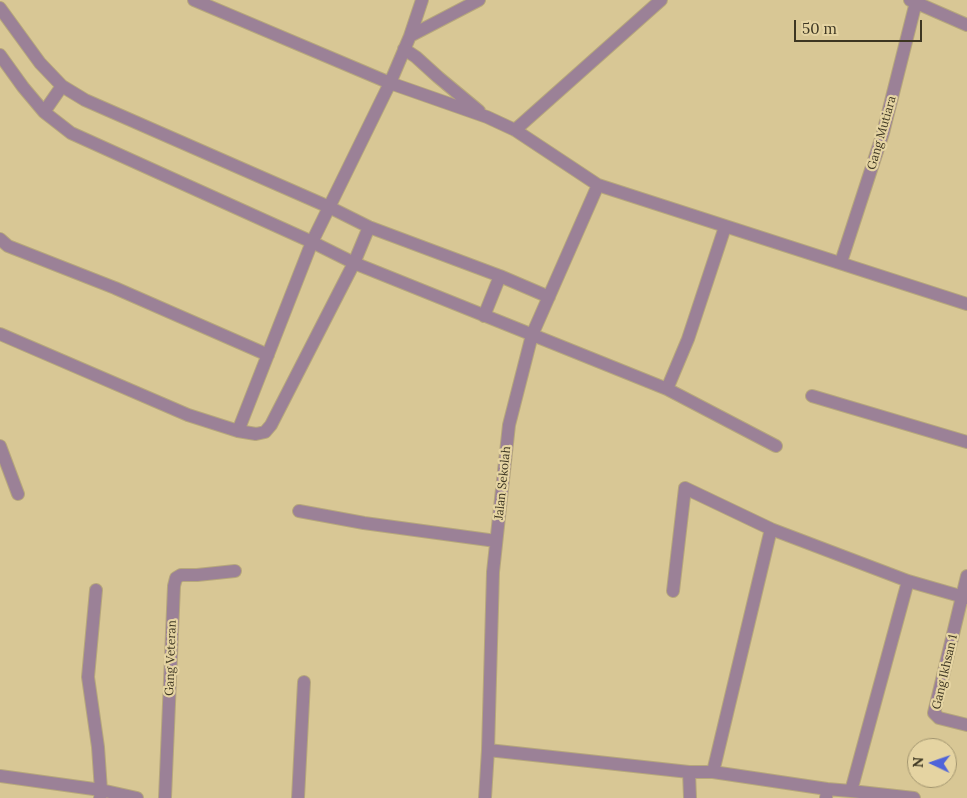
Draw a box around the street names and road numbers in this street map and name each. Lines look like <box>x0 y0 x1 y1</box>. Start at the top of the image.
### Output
street label: Gang Mutiara <box>865 94 899 172</box>
street label: Jalan Sekolah <box>492 446 514 520</box>
street label: Gang Veteran <box>162 620 180 696</box>
street label: Gang Ikhsan 1 <box>929 633 961 711</box>

